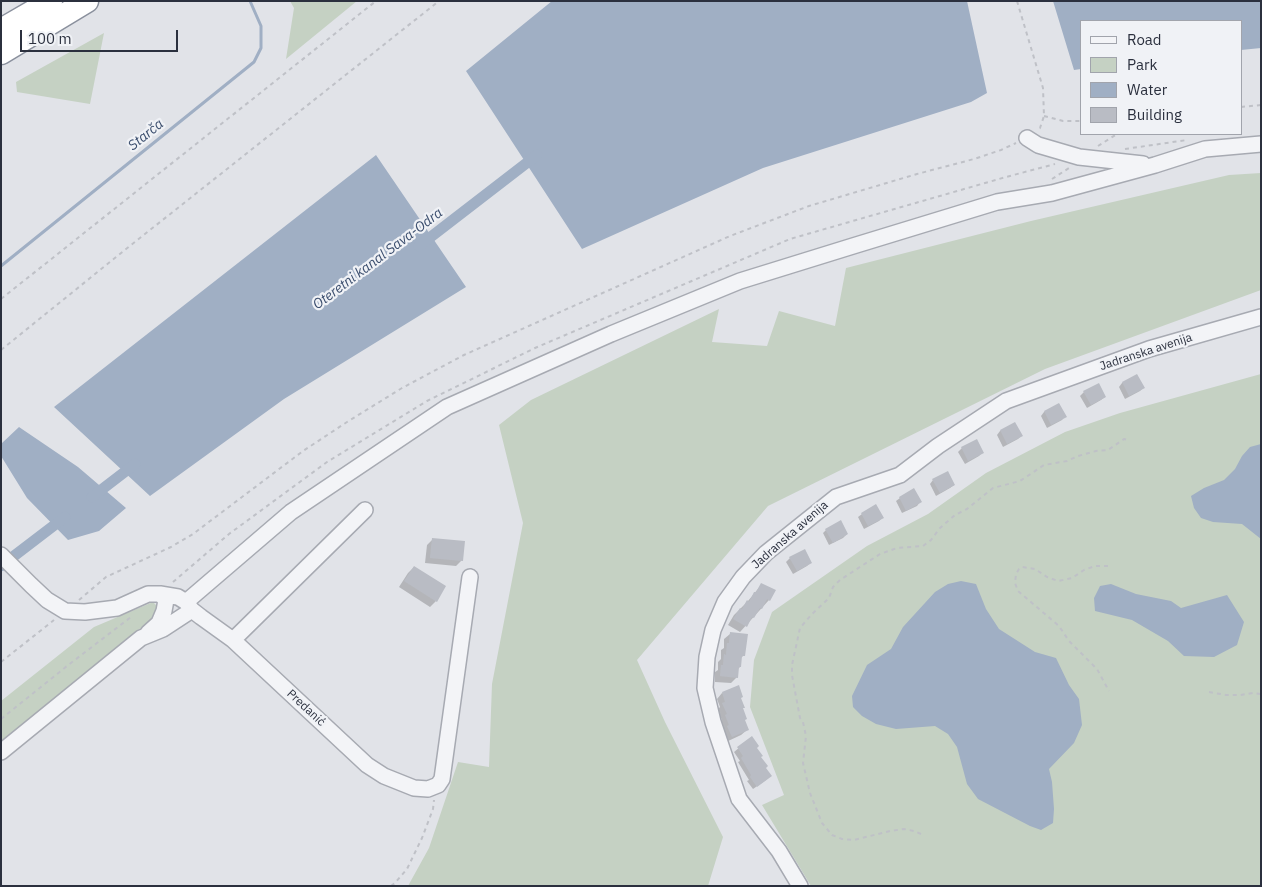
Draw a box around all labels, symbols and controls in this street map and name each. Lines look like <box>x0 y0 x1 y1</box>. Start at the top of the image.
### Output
scale bar <box>22 20 180 52</box>
legend <box>1080 20 1242 135</box>
text: 100 m <box>28 29 72 48</box>
text: Road <box>1127 30 1162 49</box>
text: Park <box>1127 55 1157 74</box>
text: Water <box>1127 80 1167 99</box>
text: Building <box>1127 105 1182 124</box>
water label: Starča <box>125 116 167 154</box>
water label: Oteretni kanal Sava-Odra <box>310 205 446 313</box>
street label: Jadranska avenija <box>1098 330 1194 374</box>
street label: Jadranska avenija <box>749 498 831 572</box>
street label: Predanić <box>284 687 328 729</box>

